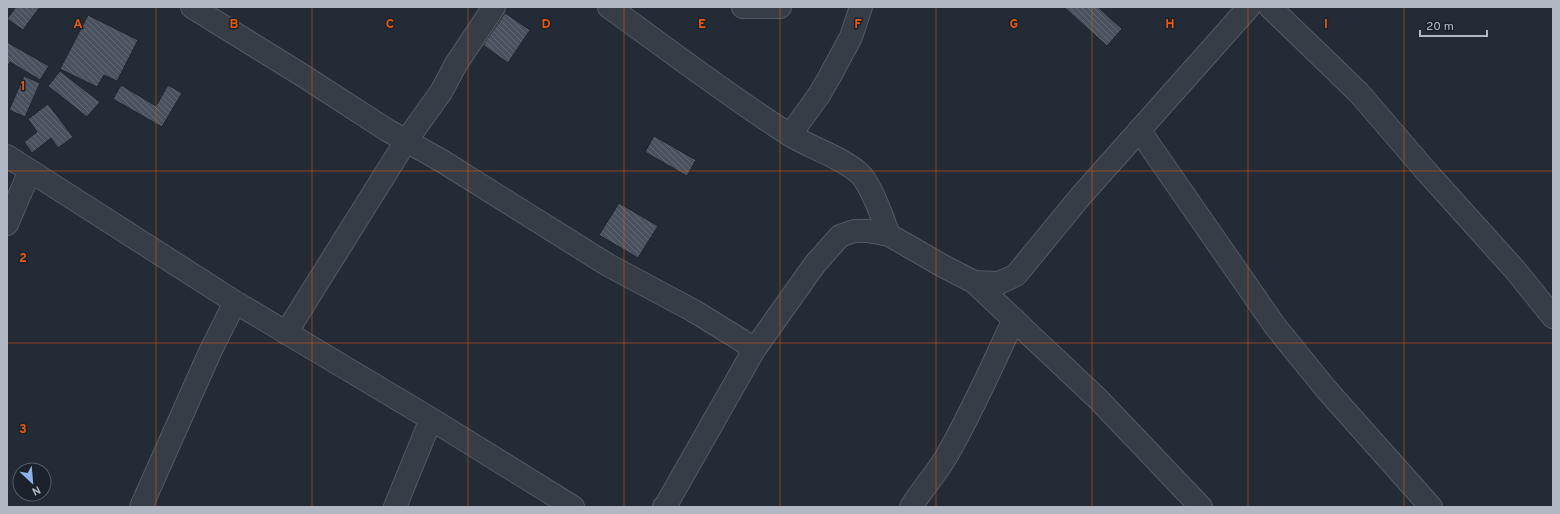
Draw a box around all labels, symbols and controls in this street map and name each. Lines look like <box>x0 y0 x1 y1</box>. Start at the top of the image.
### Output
scale bar <box>1420 12 1487 38</box>
text: A <box>73 17 83 33</box>
text: B <box>230 17 239 33</box>
text: C <box>386 17 394 33</box>
text: D <box>541 17 551 33</box>
text: E <box>698 17 706 33</box>
text: F <box>854 17 862 33</box>
text: G <box>1010 17 1019 33</box>
text: H <box>1165 17 1175 33</box>
text: I <box>1324 17 1328 33</box>
text: 20 m <box>1426 19 1454 35</box>
text: 1 <box>20 79 26 95</box>
text: 2 <box>19 251 27 267</box>
text: 3 <box>19 422 27 438</box>
north arrow <box>12 462 52 502</box>
text: N <box>29 482 43 498</box>

